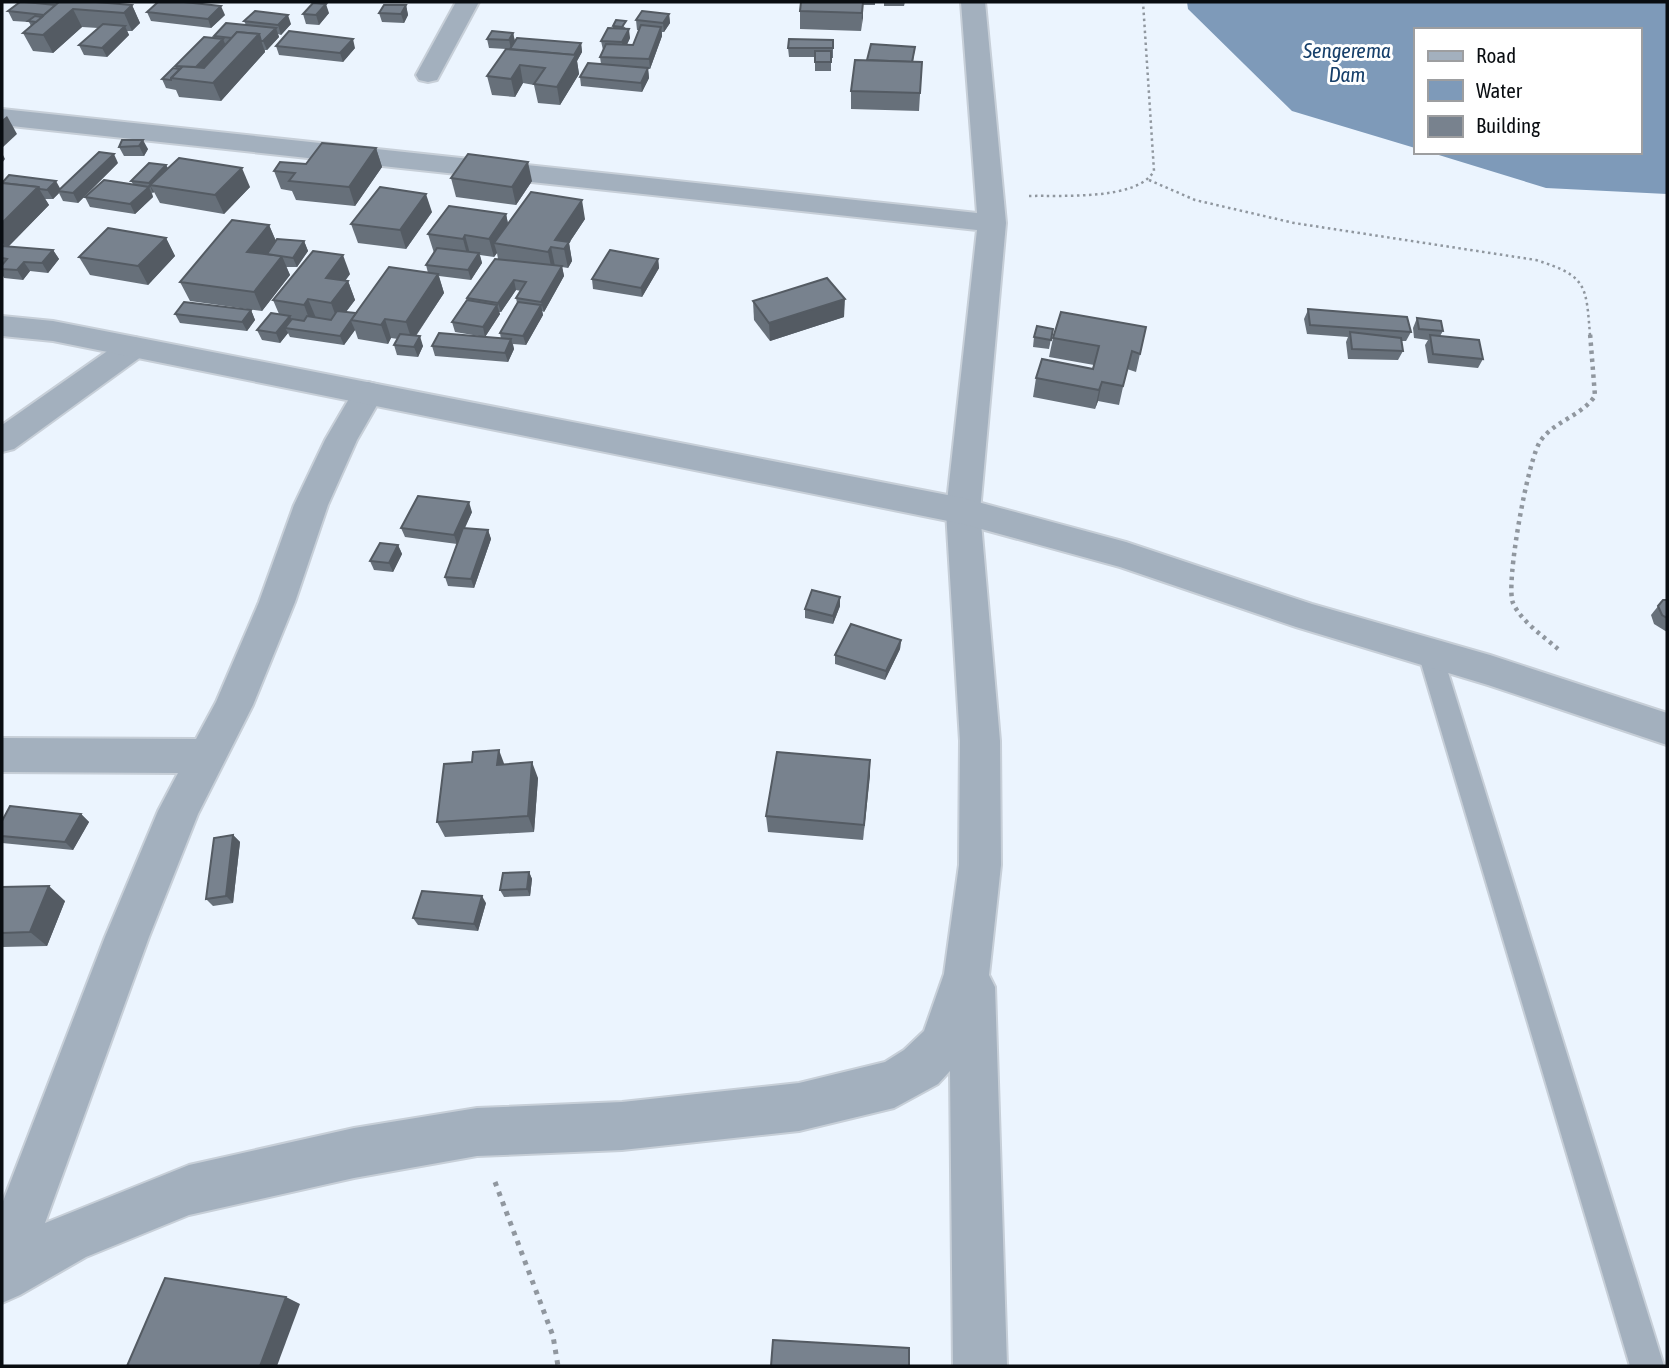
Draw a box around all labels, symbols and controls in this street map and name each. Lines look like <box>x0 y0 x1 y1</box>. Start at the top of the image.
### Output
legend <box>1414 28 1641 154</box>
water label: Sengerema Dam <box>1302 38 1391 86</box>
text: Road <box>1476 43 1516 67</box>
text: Water <box>1476 78 1523 102</box>
text: Building <box>1476 113 1540 137</box>

